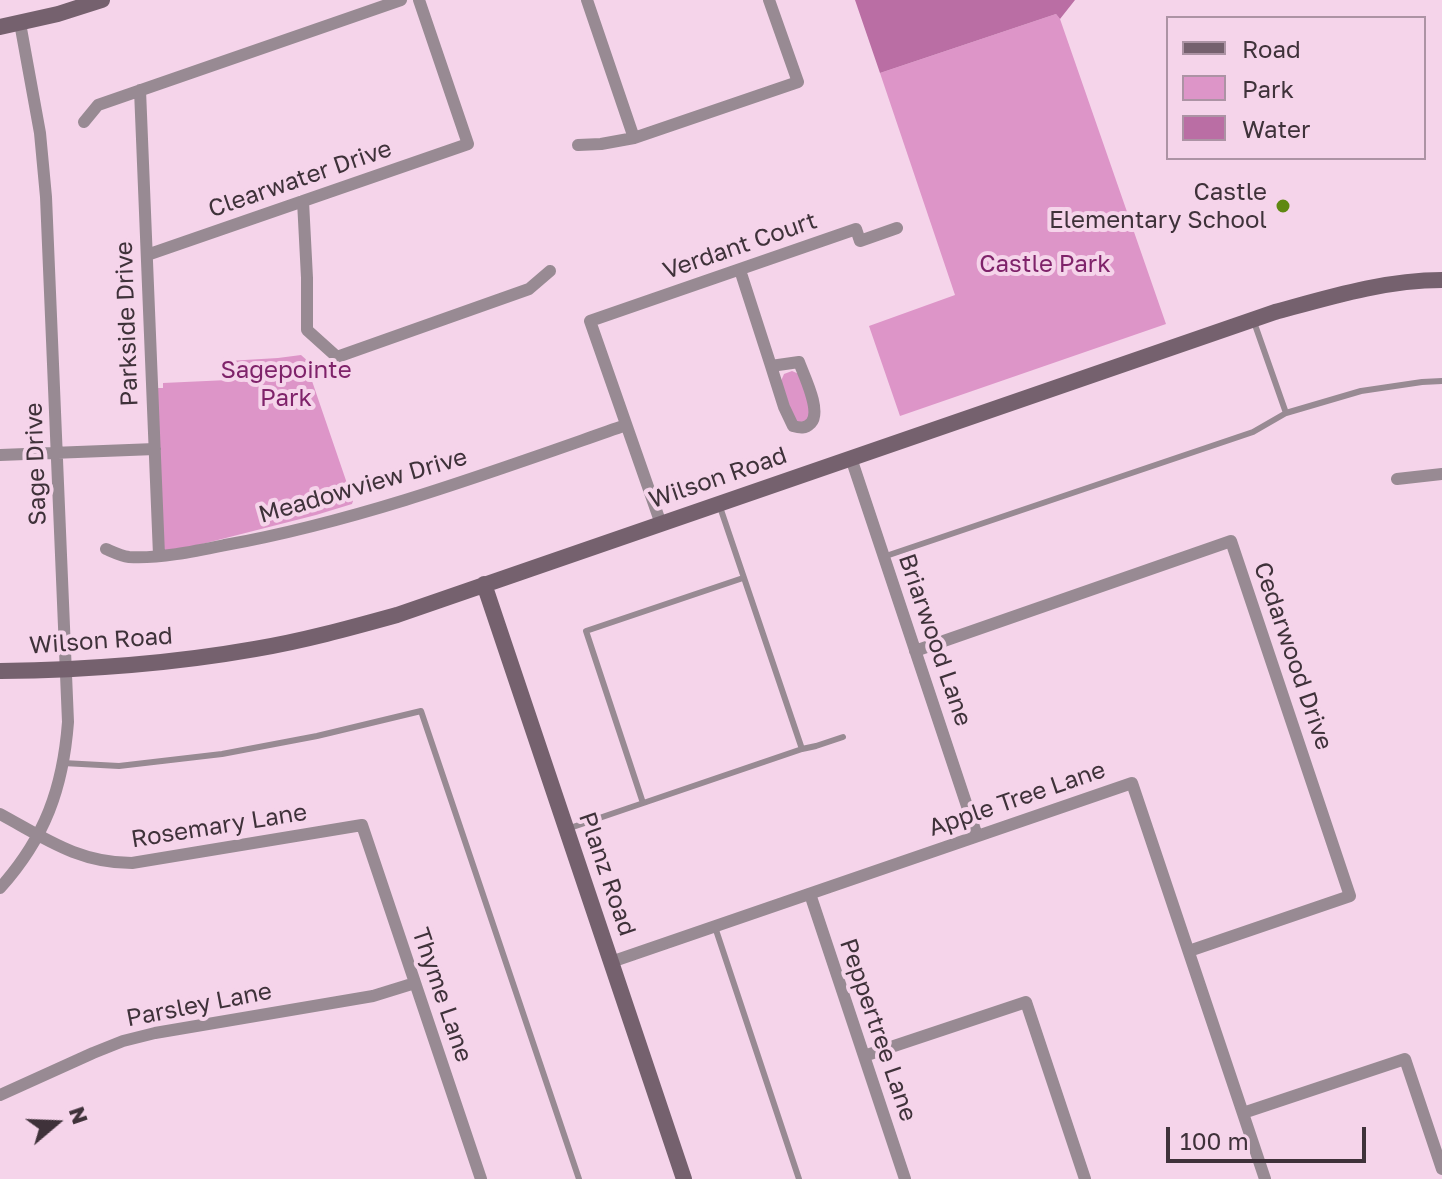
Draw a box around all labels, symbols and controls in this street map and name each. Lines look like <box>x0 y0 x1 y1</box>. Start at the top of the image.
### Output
legend <box>1166 16 1426 160</box>
text: Road <box>1242 34 1301 63</box>
text: Park <box>1242 74 1294 103</box>
text: Water <box>1242 114 1310 143</box>
street label: Clearwater Drive <box>205 134 395 224</box>
place label: Castle Elementary School <box>1049 178 1267 234</box>
marker: Castle Elementary School <box>1274 197 1292 215</box>
street label: Verdant Court <box>659 206 821 286</box>
street label: Parkside Drive <box>110 241 144 407</box>
park label: Castle Park <box>979 250 1111 278</box>
park label: Sagepointe Park <box>220 356 352 412</box>
street label: Sage Drive <box>19 402 53 526</box>
street label: Wilson Road <box>645 441 791 515</box>
street label: Meadowview Drive <box>255 442 471 530</box>
street label: Briarwood Lane <box>892 550 978 730</box>
street label: Cedarwood Drive <box>1247 558 1339 754</box>
street label: Wilson Road <box>28 622 174 660</box>
street label: Apple Tree Lane <box>925 755 1109 843</box>
street label: Rosemary Lane <box>129 798 309 854</box>
street label: Planz Road <box>572 808 642 940</box>
street label: Thyme Lane <box>406 924 478 1066</box>
street label: Peppertree Lane <box>833 935 923 1125</box>
street label: Parsley Lane <box>124 977 274 1033</box>
north arrow <box>16 1083 96 1163</box>
text: N <box>64 1103 95 1127</box>
scale bar <box>1170 1111 1370 1161</box>
text: 100 m <box>1180 1126 1249 1155</box>

